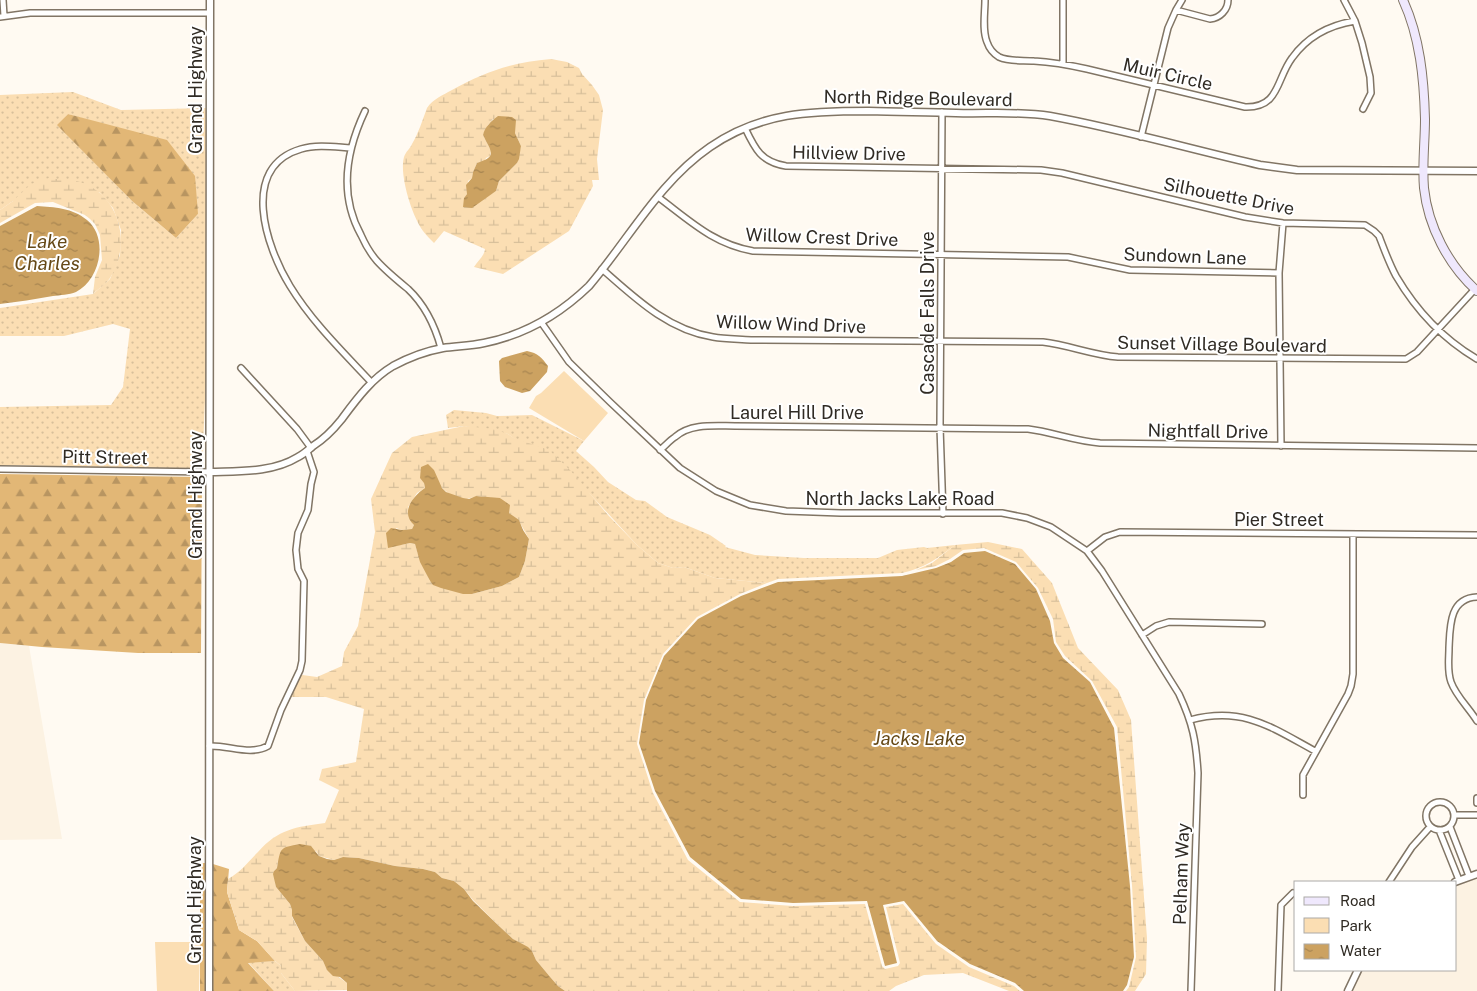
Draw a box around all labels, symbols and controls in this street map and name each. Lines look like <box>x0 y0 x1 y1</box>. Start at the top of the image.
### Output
street label: Grand Highway <box>185 26 206 154</box>
street label: Muir Circle <box>1121 54 1215 94</box>
street label: North Ridge Boulevard <box>823 86 1013 110</box>
street label: Hillview Drive <box>792 142 906 164</box>
street label: Silhouette Drive <box>1162 173 1296 219</box>
street label: Willow Crest Drive <box>745 224 899 250</box>
water label: Lake Charles <box>14 230 80 274</box>
street label: Cascade Falls Drive <box>917 231 938 395</box>
street label: Sundown Lane <box>1123 243 1247 269</box>
street label: Willow Wind Drive <box>716 311 866 337</box>
street label: Sunset Village Boulevard <box>1117 332 1327 356</box>
street label: Laurel Hill Drive <box>730 402 864 423</box>
street label: Nightfall Drive <box>1147 419 1269 443</box>
street label: Grand Highway <box>185 431 206 559</box>
street label: Pitt Street <box>62 446 148 468</box>
street label: North Jacks Lake Road <box>806 488 994 509</box>
street label: Pier Street <box>1234 509 1324 530</box>
water label: Jacks Lake <box>873 727 965 749</box>
street label: Pelham Way <box>1169 822 1193 926</box>
street label: Grand Highway <box>184 836 205 964</box>
legend <box>1294 881 1457 971</box>
text: Road <box>1340 892 1376 909</box>
text: Park <box>1340 917 1372 934</box>
text: Water <box>1340 942 1382 959</box>

